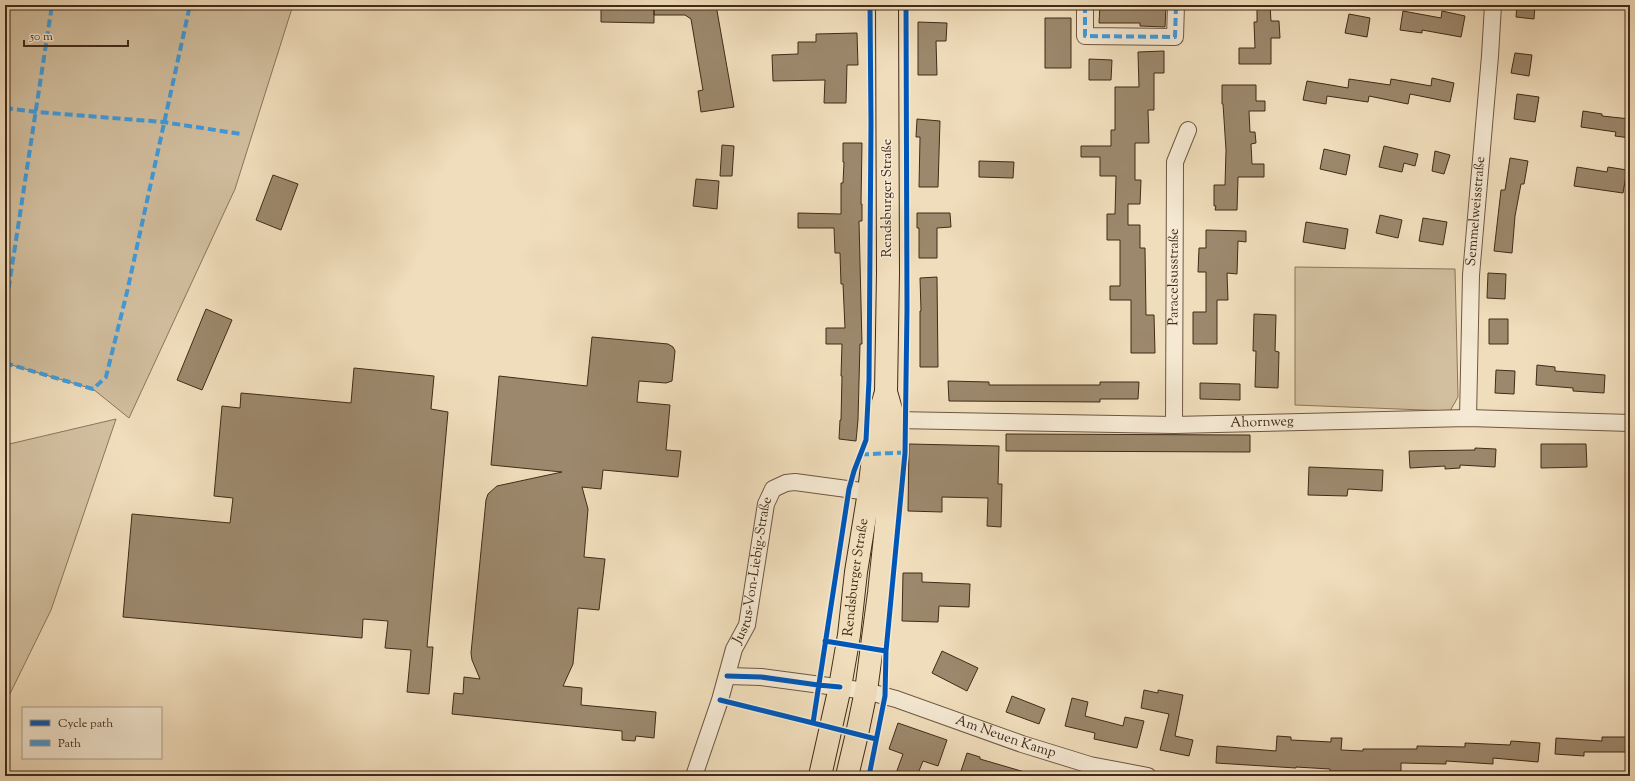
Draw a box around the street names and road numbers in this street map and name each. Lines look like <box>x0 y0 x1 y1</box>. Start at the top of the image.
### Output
street label: Rendsburger Straße <box>878 139 898 257</box>
street label: Semmelweisstraße <box>1462 155 1491 267</box>
street label: Paracelsusstraße <box>1164 228 1185 326</box>
street label: Ahornweg <box>1230 412 1294 434</box>
street label: Justus-Von-Liebig-Straße <box>728 493 778 649</box>
street label: Rendsburger Straße <box>839 517 875 638</box>
street label: Am Neuen Kamp <box>952 711 1058 764</box>

